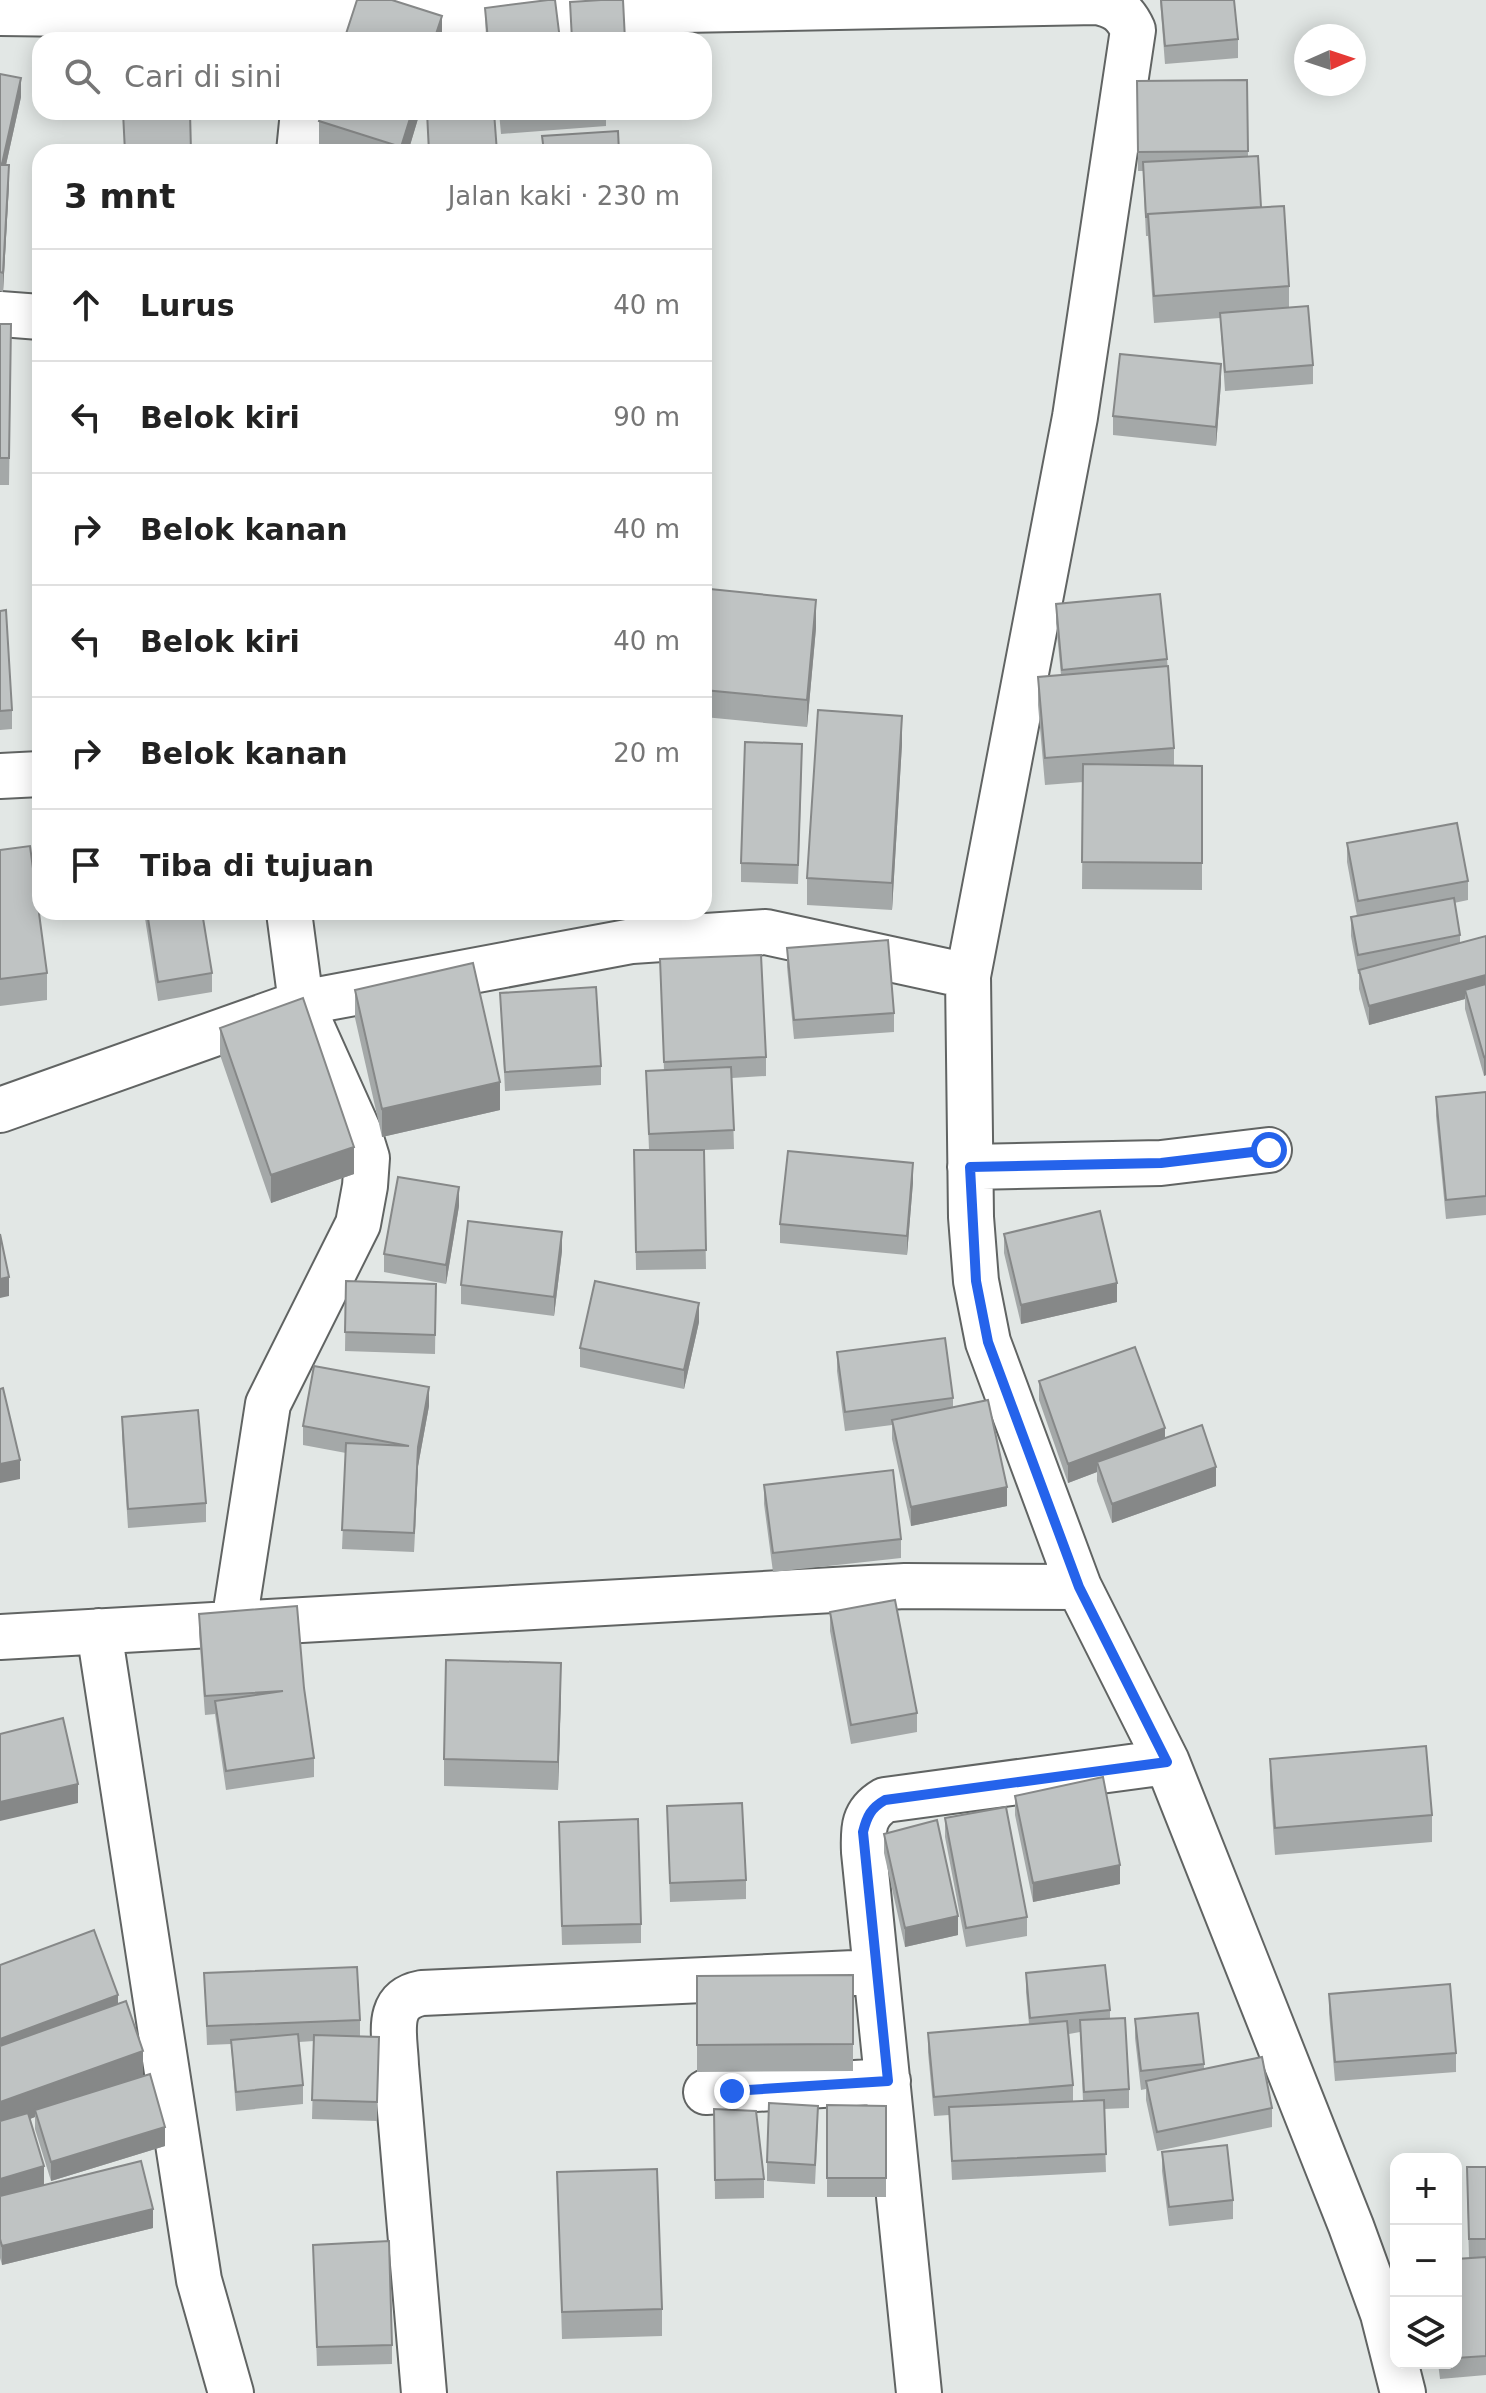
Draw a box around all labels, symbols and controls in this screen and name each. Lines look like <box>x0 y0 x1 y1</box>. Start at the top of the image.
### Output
north arrow <box>1294 24 1366 96</box>
search box <box>32 32 712 120</box>
icon: search <box>60 54 104 98</box>
text: Cari di sini <box>124 59 282 94</box>
text: 3 mnt <box>64 176 175 216</box>
text: Jalan kaki · 230 m <box>448 181 680 211</box>
icon: ahead <box>64 283 108 327</box>
text: Lurus <box>140 288 234 323</box>
text: 40 m <box>613 290 680 320</box>
icon: left <box>64 395 108 439</box>
text: Belok kiri <box>140 400 300 435</box>
text: 90 m <box>613 402 680 432</box>
icon: right <box>64 507 108 551</box>
text: Belok kanan <box>140 512 348 547</box>
text: 40 m <box>613 514 680 544</box>
icon: left <box>64 619 108 663</box>
text: Belok kiri <box>140 624 300 659</box>
text: 40 m <box>613 626 680 656</box>
icon: right <box>64 731 108 775</box>
text: Belok kanan <box>140 736 348 771</box>
text: 20 m <box>613 738 680 768</box>
icon: arrive <box>64 843 108 887</box>
text: Tiba di tujuan <box>140 848 374 883</box>
route start <box>1251 1132 1287 1168</box>
route end <box>714 2073 750 2109</box>
map controls <box>1390 2153 1462 2369</box>
button: + <box>1390 2153 1462 2225</box>
button: − <box>1390 2225 1462 2297</box>
button: layers <box>1390 2297 1462 2369</box>

